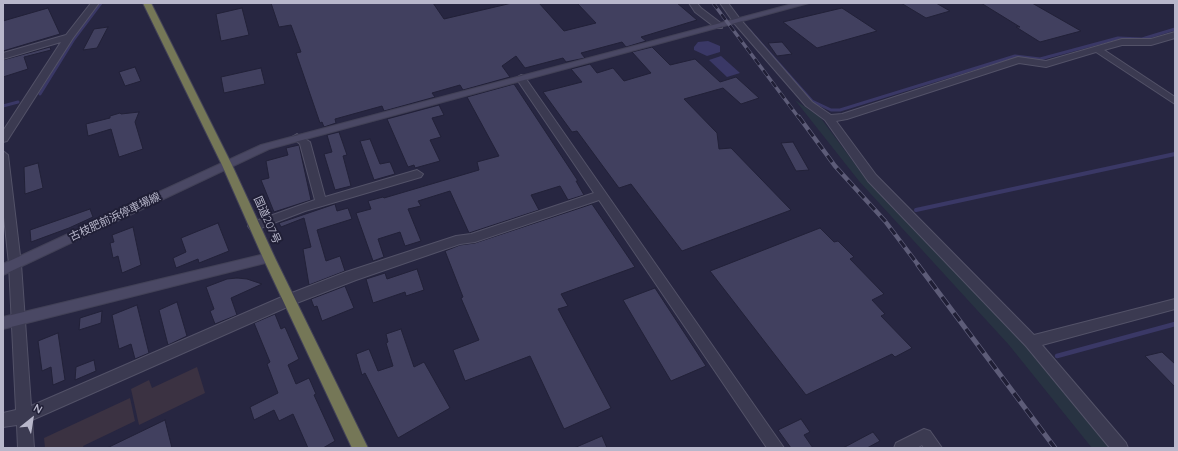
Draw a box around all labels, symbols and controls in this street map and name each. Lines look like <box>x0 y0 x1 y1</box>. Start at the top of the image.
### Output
street label: 古枝肥前浜停車場線 <box>67 190 163 244</box>
street label: 国道207号 <box>251 194 283 246</box>
north arrow <box>12 399 52 439</box>
text: N <box>31 401 45 417</box>

